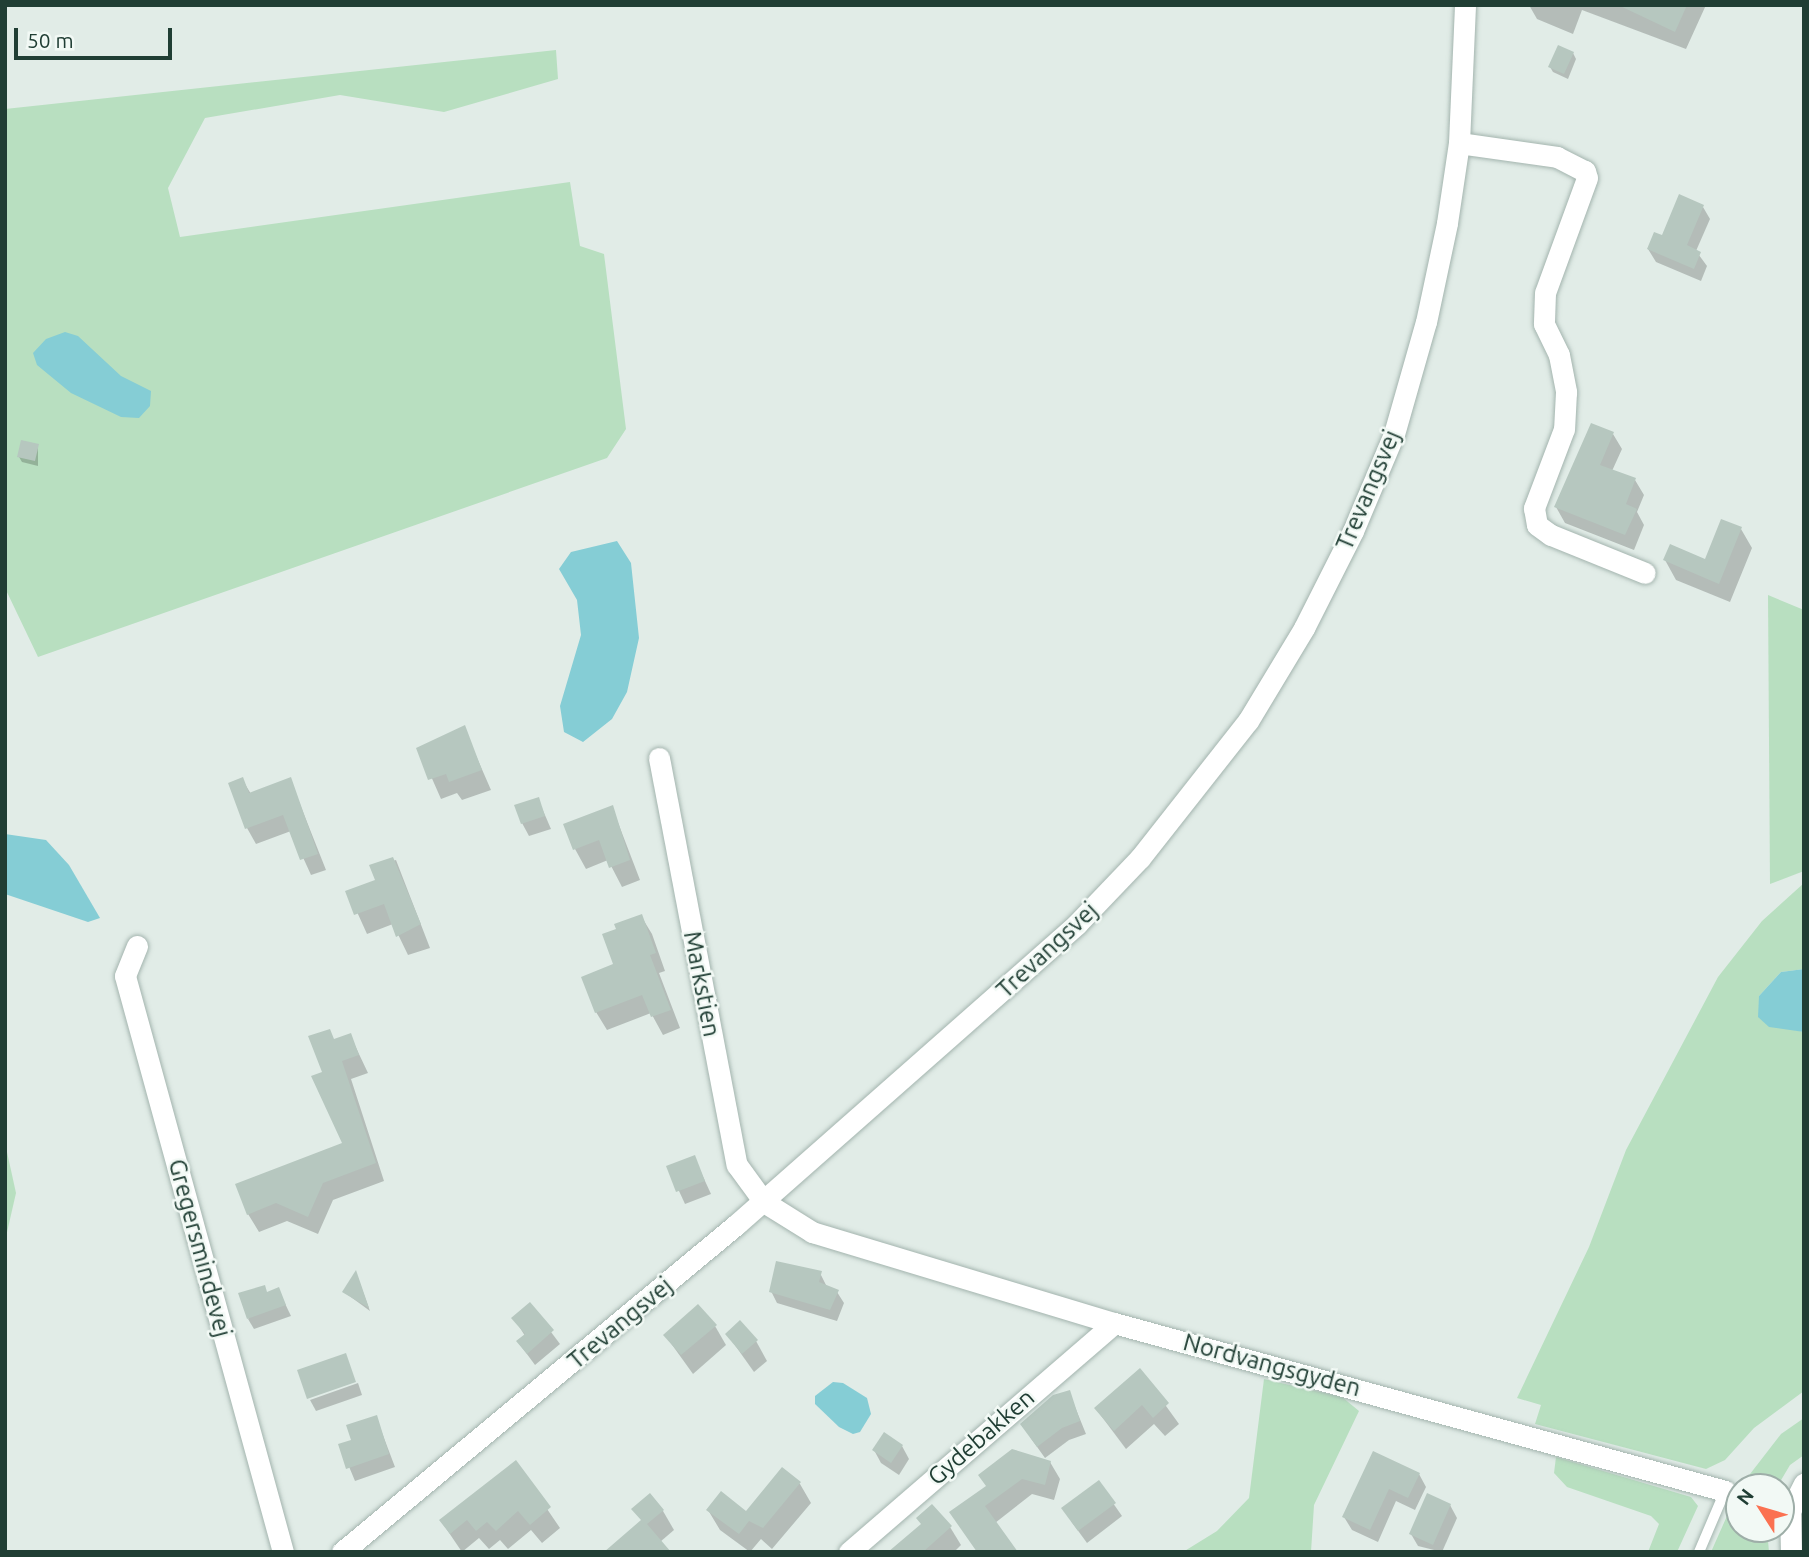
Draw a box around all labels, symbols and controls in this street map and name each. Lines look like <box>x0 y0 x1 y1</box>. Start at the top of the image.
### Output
scale bar <box>18 14 175 58</box>
text: 50 m <box>27 28 74 52</box>
street label: Trevangsvej <box>1330 426 1406 554</box>
street label: Trevangsvej <box>991 896 1103 1004</box>
street label: Markstien <box>678 929 726 1039</box>
street label: Gregersmindevej <box>162 1156 238 1340</box>
street label: Trevangsvej <box>562 1271 678 1375</box>
street label: Nordvangsgyden <box>1180 1327 1364 1403</box>
street label: Gydebakken <box>922 1383 1040 1491</box>
north arrow <box>1725 1473 1795 1543</box>
text: N <box>1732 1484 1758 1509</box>

